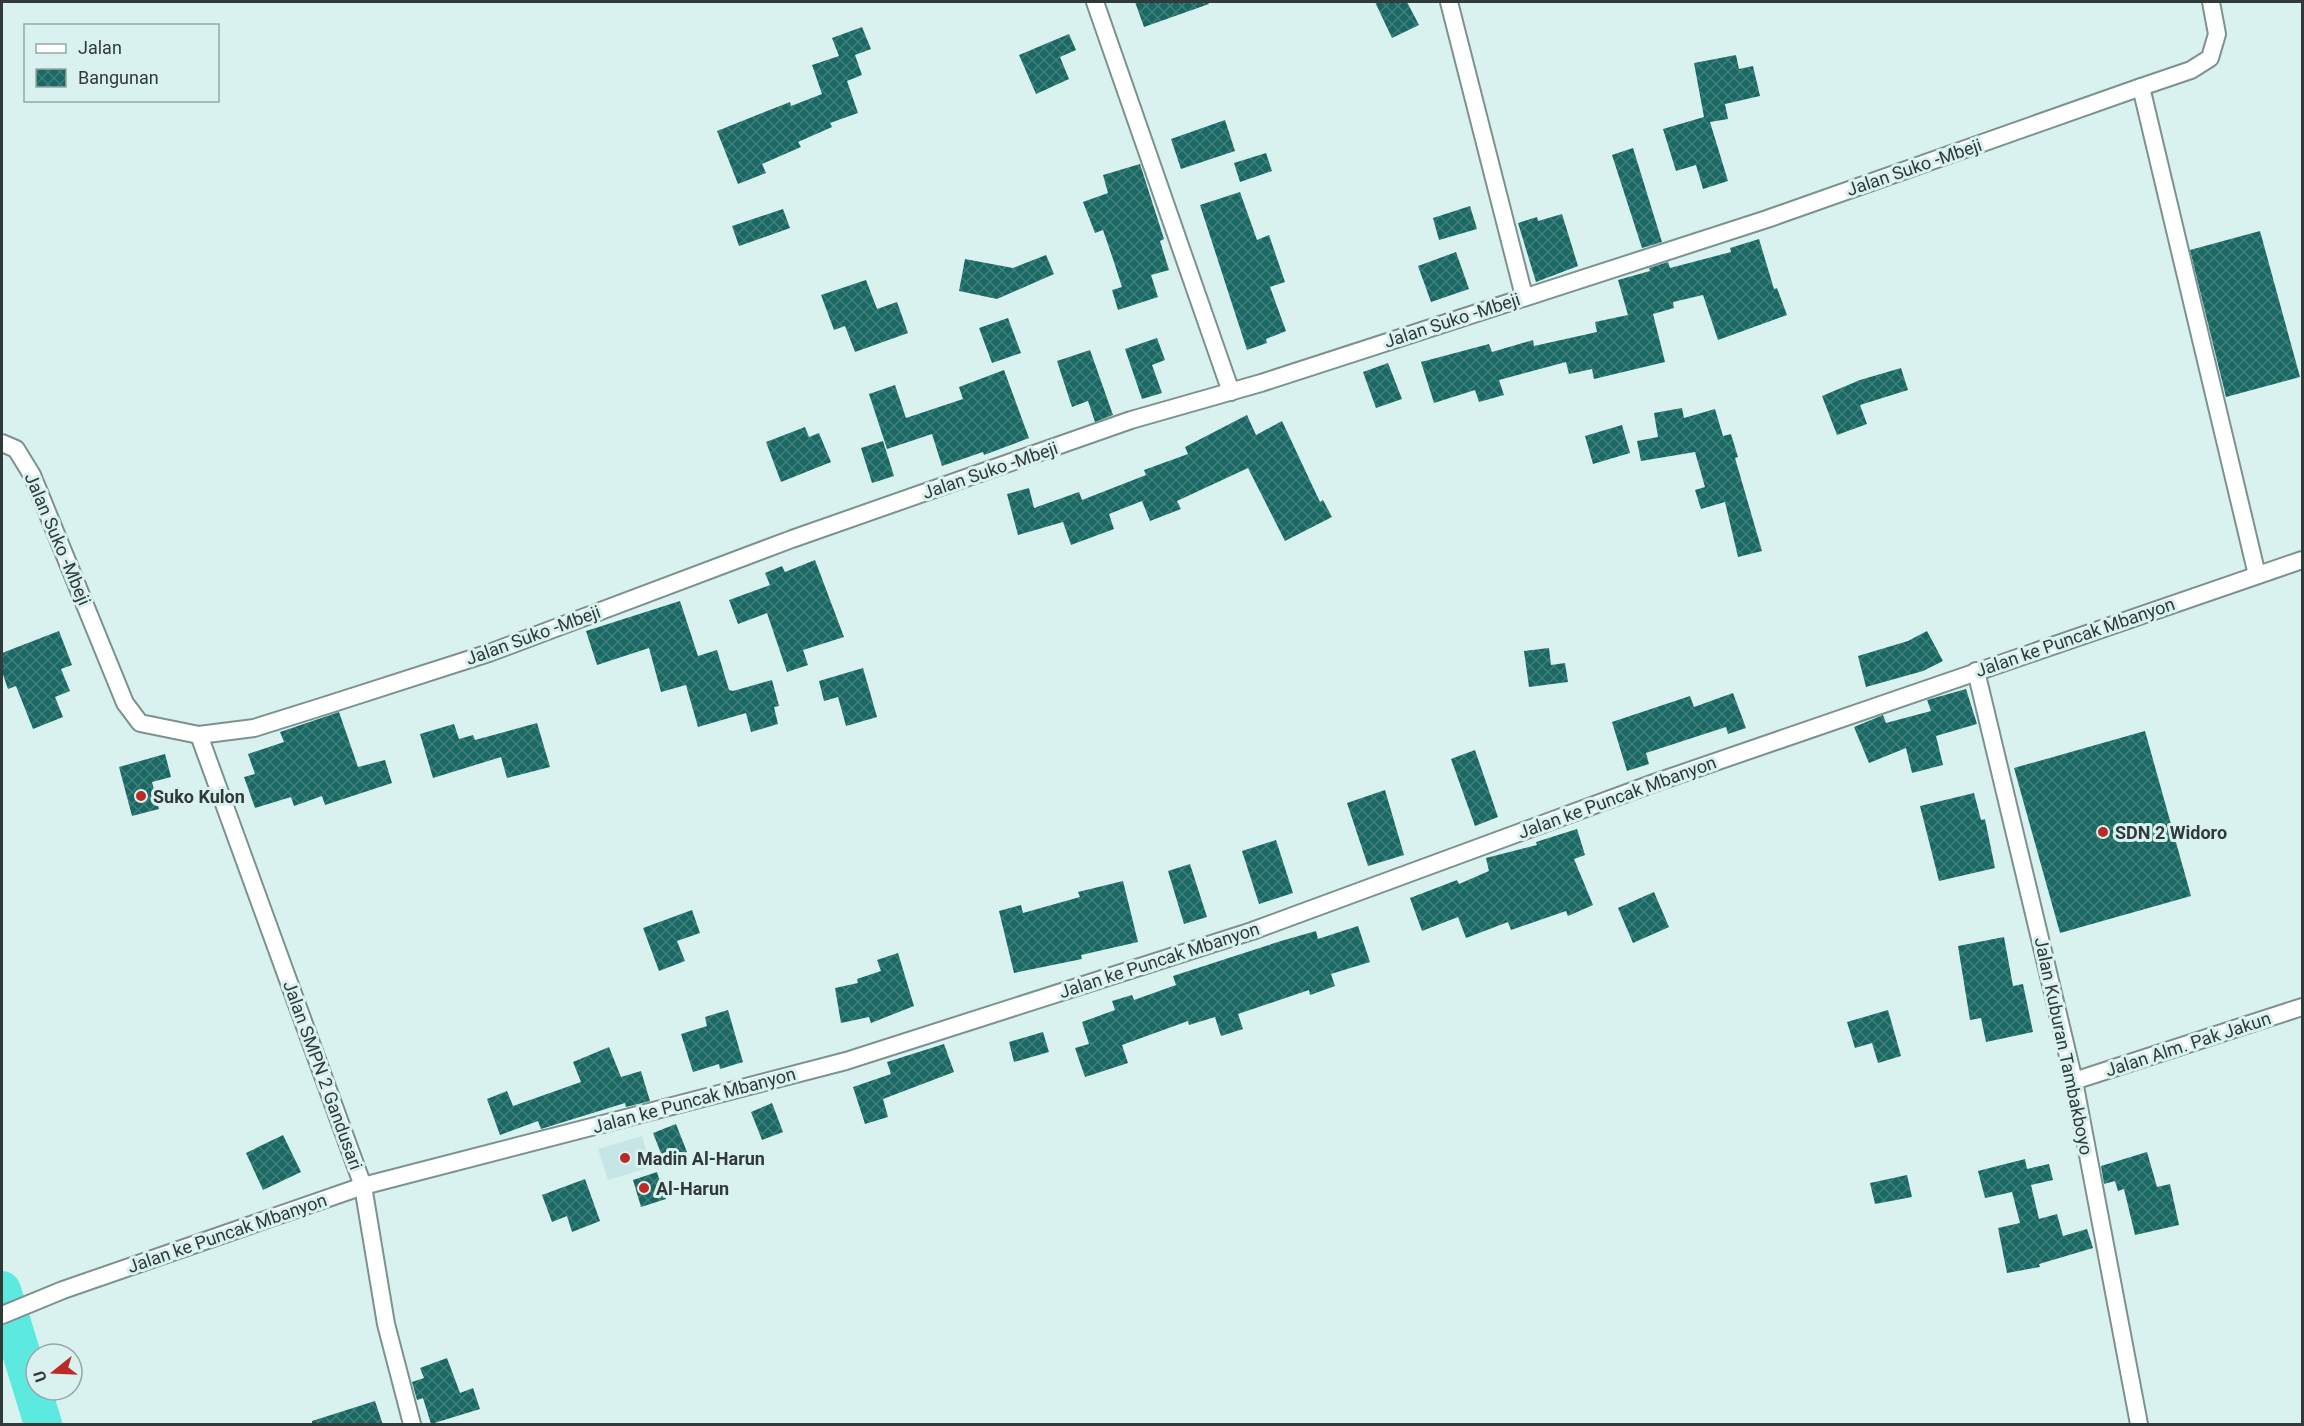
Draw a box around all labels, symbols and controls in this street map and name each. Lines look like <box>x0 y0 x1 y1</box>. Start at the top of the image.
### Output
legend <box>24 24 219 102</box>
text: Jalan <box>78 37 122 58</box>
text: Bangunan <box>78 67 159 88</box>
street label: Jalan Suko -Mbeji <box>1844 134 1984 200</box>
street label: Jalan Suko -Mbeji <box>1381 288 1523 352</box>
street label: Jalan Suko -Mbeji <box>920 437 1060 503</box>
street label: Jalan Suko -Mbeji <box>21 470 95 608</box>
street label: Jalan ke Puncak Mbanyon <box>1973 593 2177 681</box>
street label: Jalan Suko -Mbeji <box>463 601 603 669</box>
street label: Jalan ke Puncak Mbanyon <box>1515 751 1719 843</box>
place label: Suko Kulon <box>153 786 245 807</box>
marker: Suko Kulon <box>134 789 148 803</box>
place label: SDN 2 Widoro <box>2115 822 2227 843</box>
marker: SDN 2 Widoro <box>2096 825 2110 839</box>
street label: Jalan ke Puncak Mbanyon <box>1056 918 1262 1002</box>
street label: Jalan Kuburan Tambakboyo <box>2031 935 2097 1157</box>
street label: Jalan SMPN 2 Gandusari <box>279 978 367 1172</box>
street label: Jalan Alm. Pak Jakun <box>2103 1007 2273 1081</box>
street label: Jalan ke Puncak Mbanyon <box>590 1063 798 1137</box>
place label: Madin Al-Harun <box>637 1148 765 1169</box>
marker: Madin Al-Harun <box>618 1151 632 1165</box>
place label: Al-Harun <box>656 1178 729 1199</box>
marker: Al-Harun <box>637 1181 651 1195</box>
street label: Jalan ke Puncak Mbanyon <box>125 1189 329 1277</box>
north arrow <box>24 1342 84 1402</box>
text: U <box>30 1369 51 1384</box>

